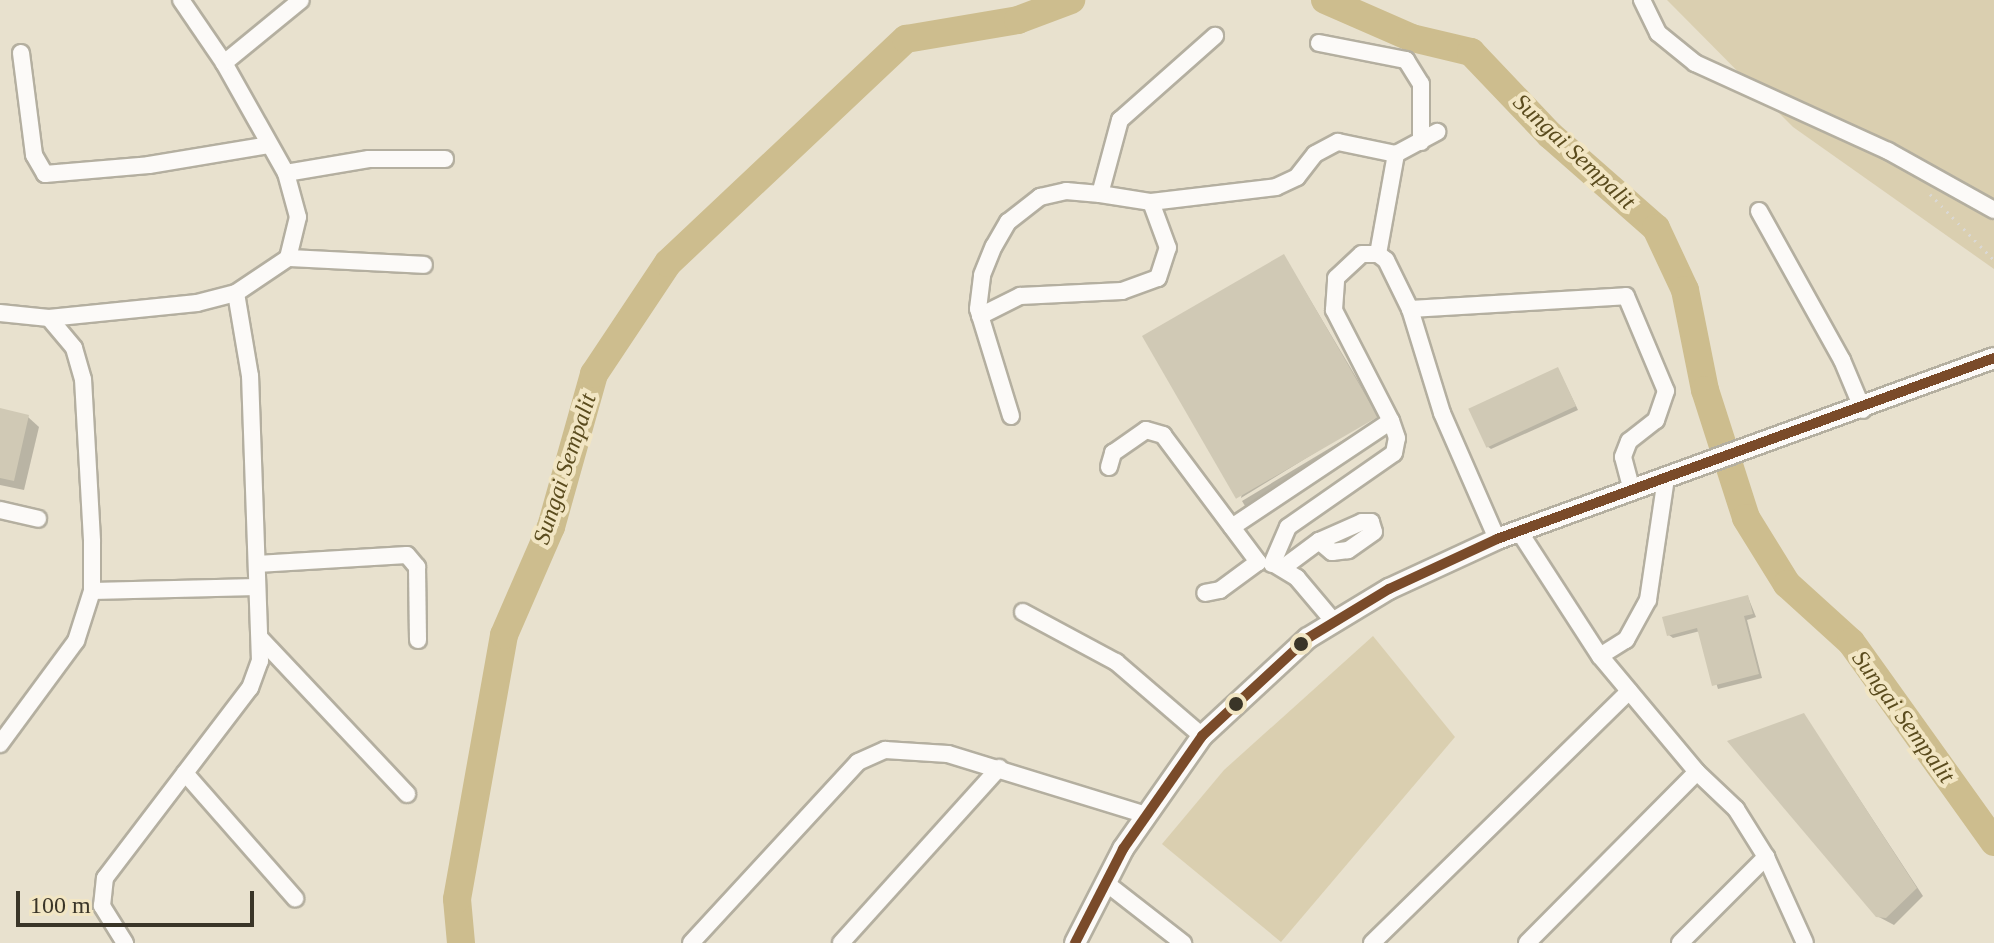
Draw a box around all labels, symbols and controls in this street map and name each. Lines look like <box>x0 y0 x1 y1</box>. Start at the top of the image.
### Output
water label: Sungai Sempalit <box>1498 79 1650 225</box>
water label: Sungai Sempalit <box>523 378 607 560</box>
water label: Sungai Sempalit <box>1838 635 1968 799</box>
unlabelled marker <box>1293 636 1309 652</box>
unlabelled marker <box>1228 696 1244 712</box>
scale bar <box>20 875 258 925</box>
text: 100 m <box>30 892 91 918</box>

